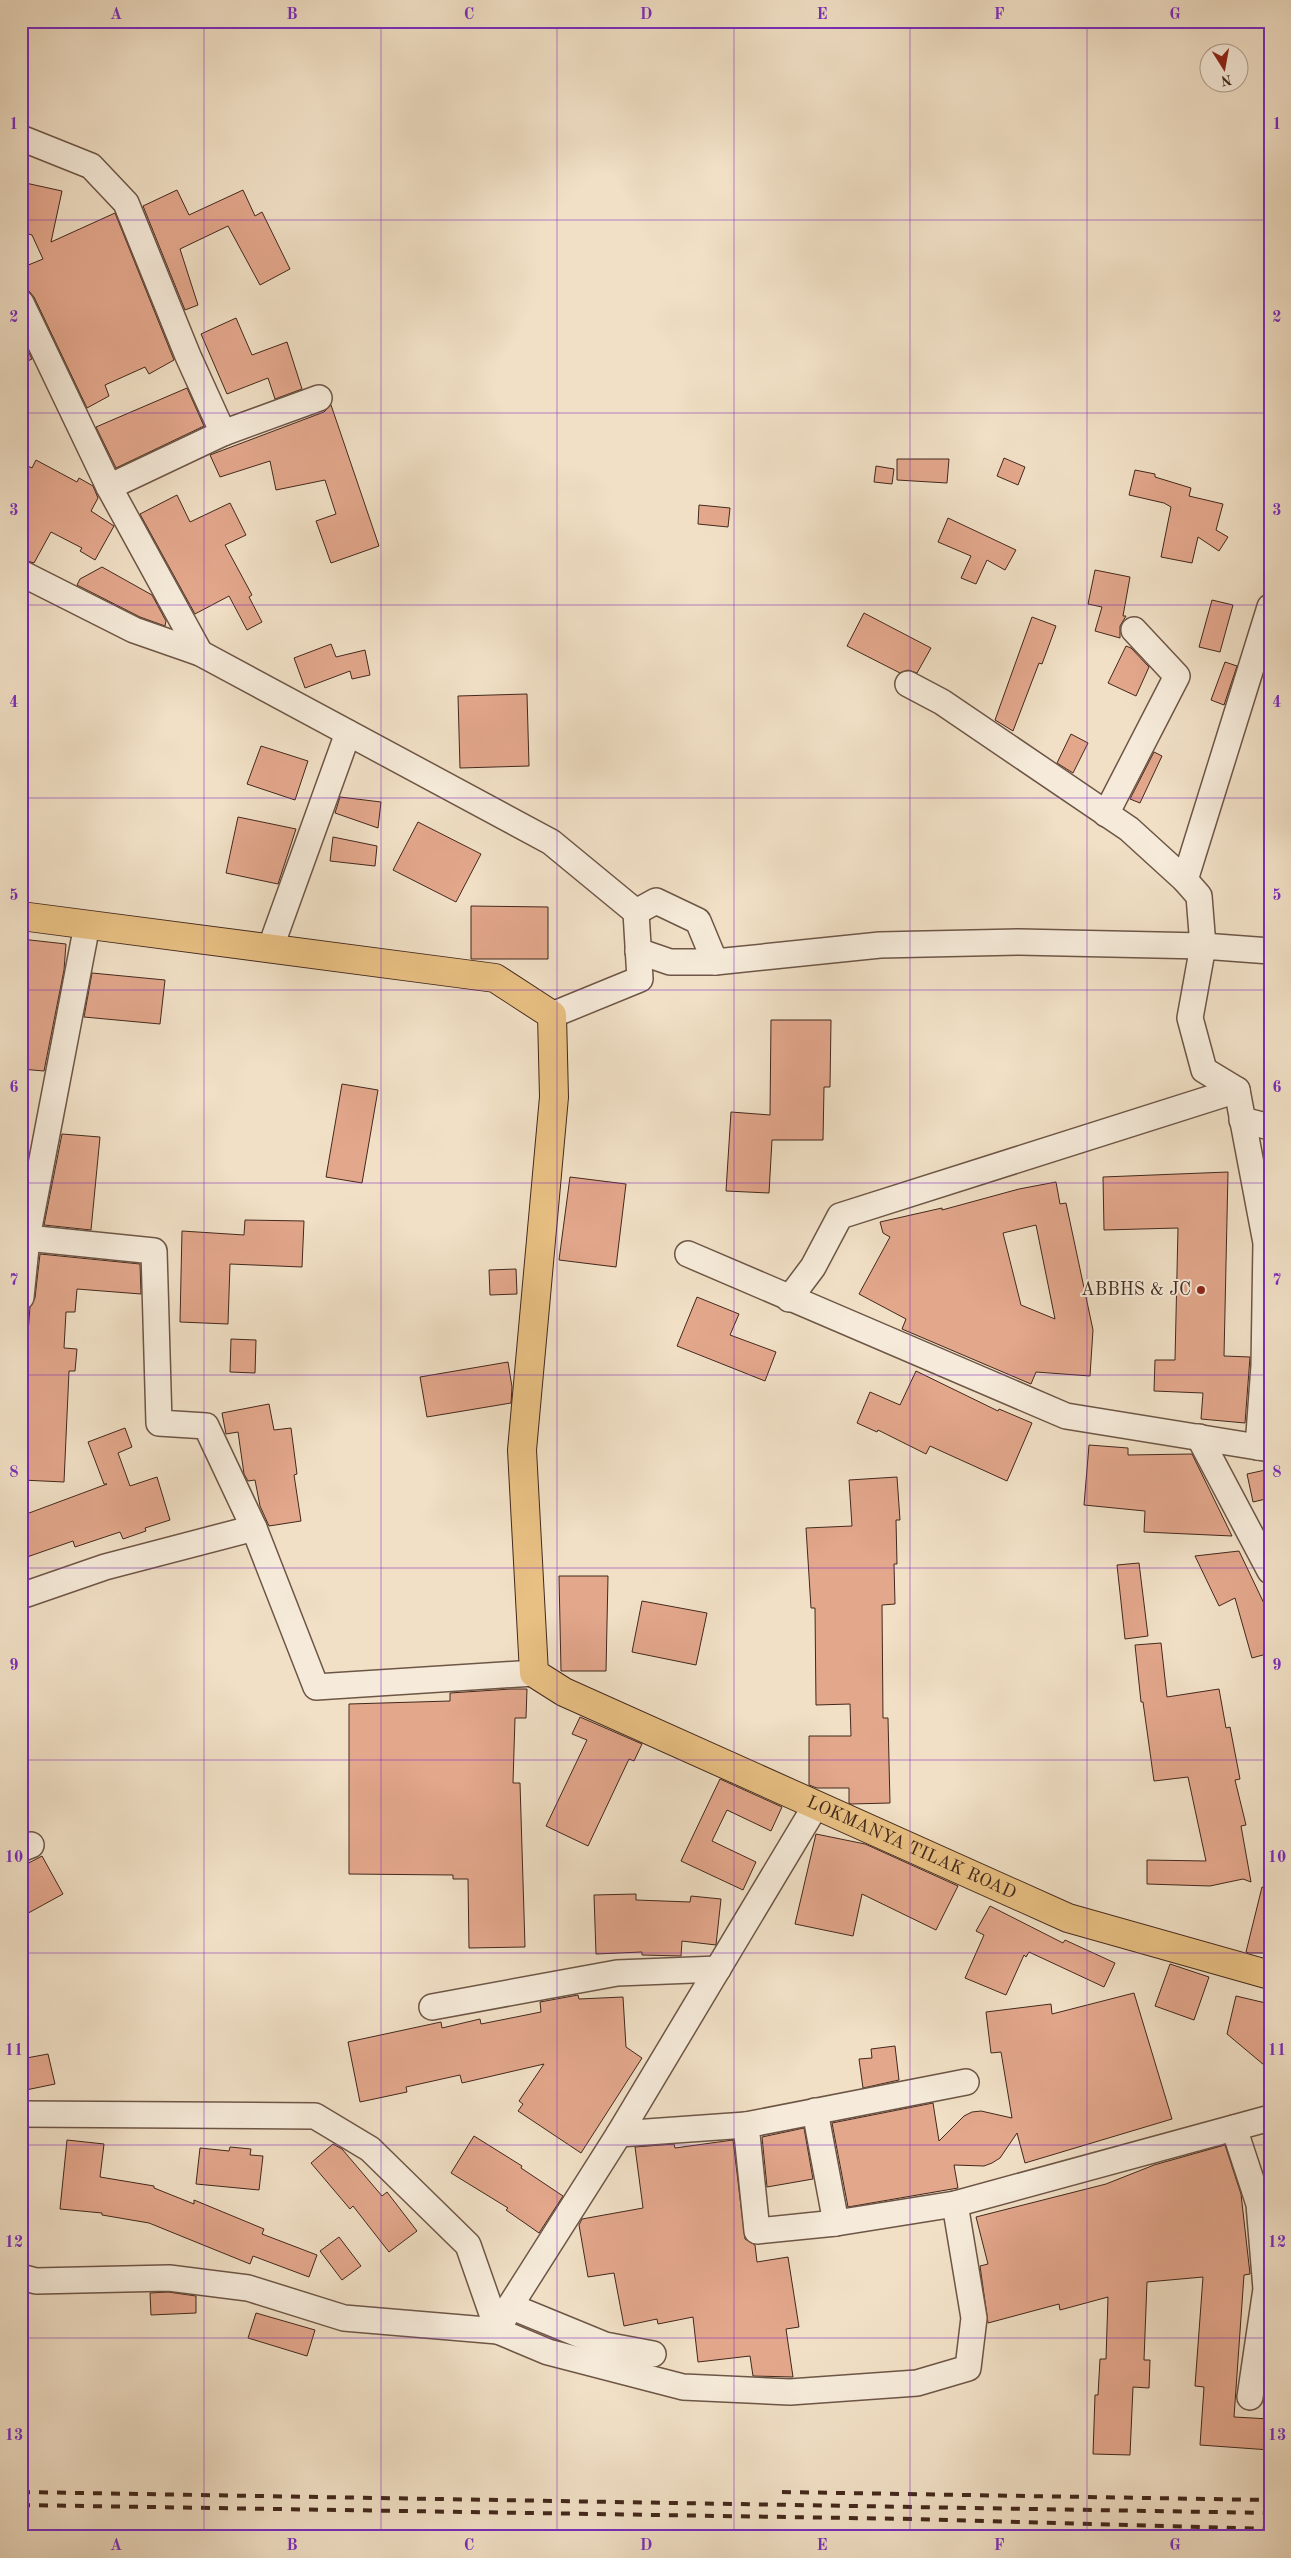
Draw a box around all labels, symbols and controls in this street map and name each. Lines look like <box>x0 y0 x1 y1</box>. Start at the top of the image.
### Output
text: A <box>110 7 122 23</box>
text: B <box>286 7 298 23</box>
text: C <box>464 7 474 23</box>
text: D <box>640 7 652 23</box>
text: E <box>816 7 828 23</box>
text: F <box>994 7 1005 23</box>
text: G <box>1169 7 1181 23</box>
north arrow <box>1198 42 1248 92</box>
text: N <box>1219 72 1233 88</box>
text: 1 <box>9 117 19 133</box>
text: 1 <box>1272 117 1282 133</box>
text: 2 <box>9 310 19 326</box>
text: 2 <box>1272 310 1282 326</box>
text: 3 <box>9 503 19 519</box>
text: 3 <box>1272 503 1282 519</box>
text: 4 <box>9 695 19 711</box>
text: 4 <box>1272 695 1282 711</box>
text: 5 <box>9 888 19 904</box>
text: 5 <box>1272 888 1282 904</box>
text: 6 <box>9 1080 19 1096</box>
text: 6 <box>1272 1080 1282 1096</box>
text: 7 <box>9 1273 19 1289</box>
text: 7 <box>1272 1273 1282 1289</box>
place label: ABBHS & JC <box>1081 1281 1191 1299</box>
marker: ABBHS & JC <box>1195 1284 1207 1296</box>
text: 8 <box>9 1465 19 1481</box>
text: 8 <box>1272 1465 1282 1481</box>
text: 9 <box>9 1658 19 1674</box>
text: 9 <box>1272 1658 1282 1674</box>
street label: LOKMANYA TILAK ROAD <box>804 1793 1019 1903</box>
text: 10 <box>5 1850 23 1866</box>
text: 10 <box>1268 1850 1286 1866</box>
text: 11 <box>5 2043 23 2059</box>
text: 11 <box>1268 2043 1286 2059</box>
text: 12 <box>5 2235 23 2251</box>
text: 12 <box>1268 2235 1286 2251</box>
text: 13 <box>5 2428 23 2444</box>
text: 13 <box>1268 2428 1286 2444</box>
text: A <box>110 2538 122 2554</box>
text: B <box>286 2538 298 2554</box>
text: C <box>464 2538 474 2554</box>
text: D <box>640 2538 652 2554</box>
text: E <box>816 2538 828 2554</box>
text: F <box>994 2538 1005 2554</box>
text: G <box>1169 2538 1181 2554</box>

